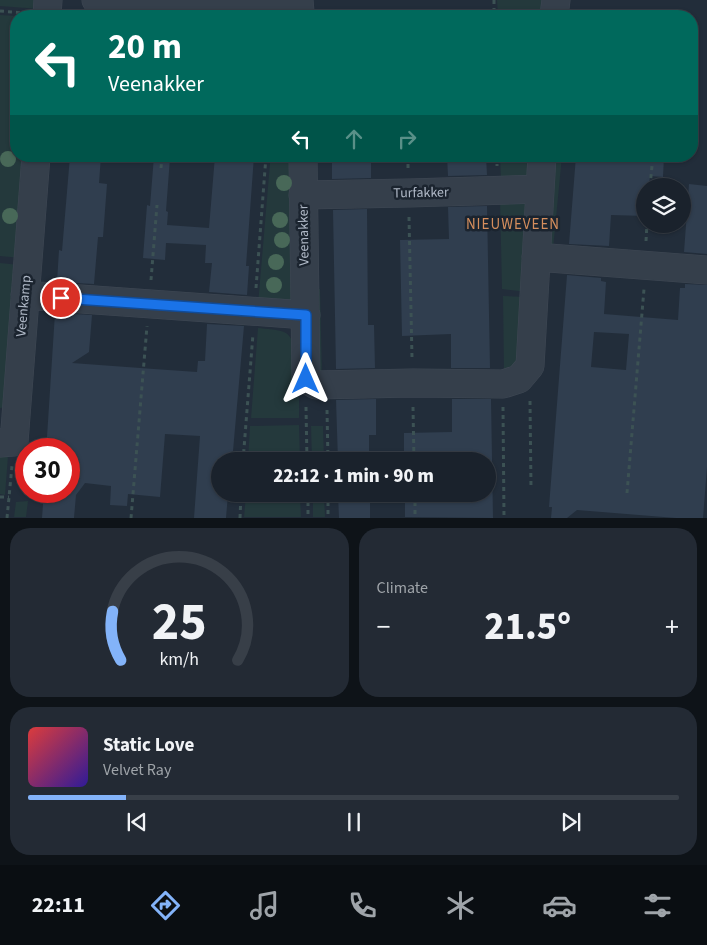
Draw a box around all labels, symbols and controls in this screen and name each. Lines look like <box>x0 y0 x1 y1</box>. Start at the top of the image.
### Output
text: 20 m <box>108 22 182 72</box>
icon: left <box>25 30 90 95</box>
text: Veenakker <box>108 68 204 100</box>
icon: left <box>287 125 315 153</box>
icon: ahead <box>340 125 368 153</box>
icon: right <box>393 125 421 153</box>
map controls <box>636 178 691 233</box>
button: layers <box>636 178 691 233</box>
street label: Turfakker <box>393 183 449 203</box>
street label: Veenakker <box>293 204 315 266</box>
district label: NIEUWEVEEN <box>466 214 560 235</box>
street label: Veenkamp <box>11 274 37 338</box>
pin <box>40 277 82 319</box>
icon: arrive <box>47 284 75 312</box>
position arrow <box>279 352 331 404</box>
speed limit sign: 30 <box>15 438 80 503</box>
text: 22:12 · 1 min · 90 m <box>273 463 434 490</box>
text: Climate <box>377 577 428 599</box>
text: 25 <box>152 586 207 660</box>
text: 21.5° <box>484 600 571 654</box>
text: − <box>377 607 390 647</box>
text: + <box>665 607 679 647</box>
text: km/h <box>159 647 199 672</box>
text: Static Love <box>103 732 194 759</box>
text: Velvet Ray <box>103 759 171 781</box>
icon: previous <box>123 808 151 836</box>
icon: pause <box>340 808 368 836</box>
icon: next <box>557 808 585 836</box>
icon: directions <box>148 888 183 923</box>
icon: music <box>247 888 282 923</box>
icon: phone <box>345 888 380 923</box>
icon: climate <box>443 888 478 923</box>
icon: car <box>542 888 577 923</box>
icon: filters <box>640 888 675 923</box>
text: 22:11 <box>32 889 85 921</box>

